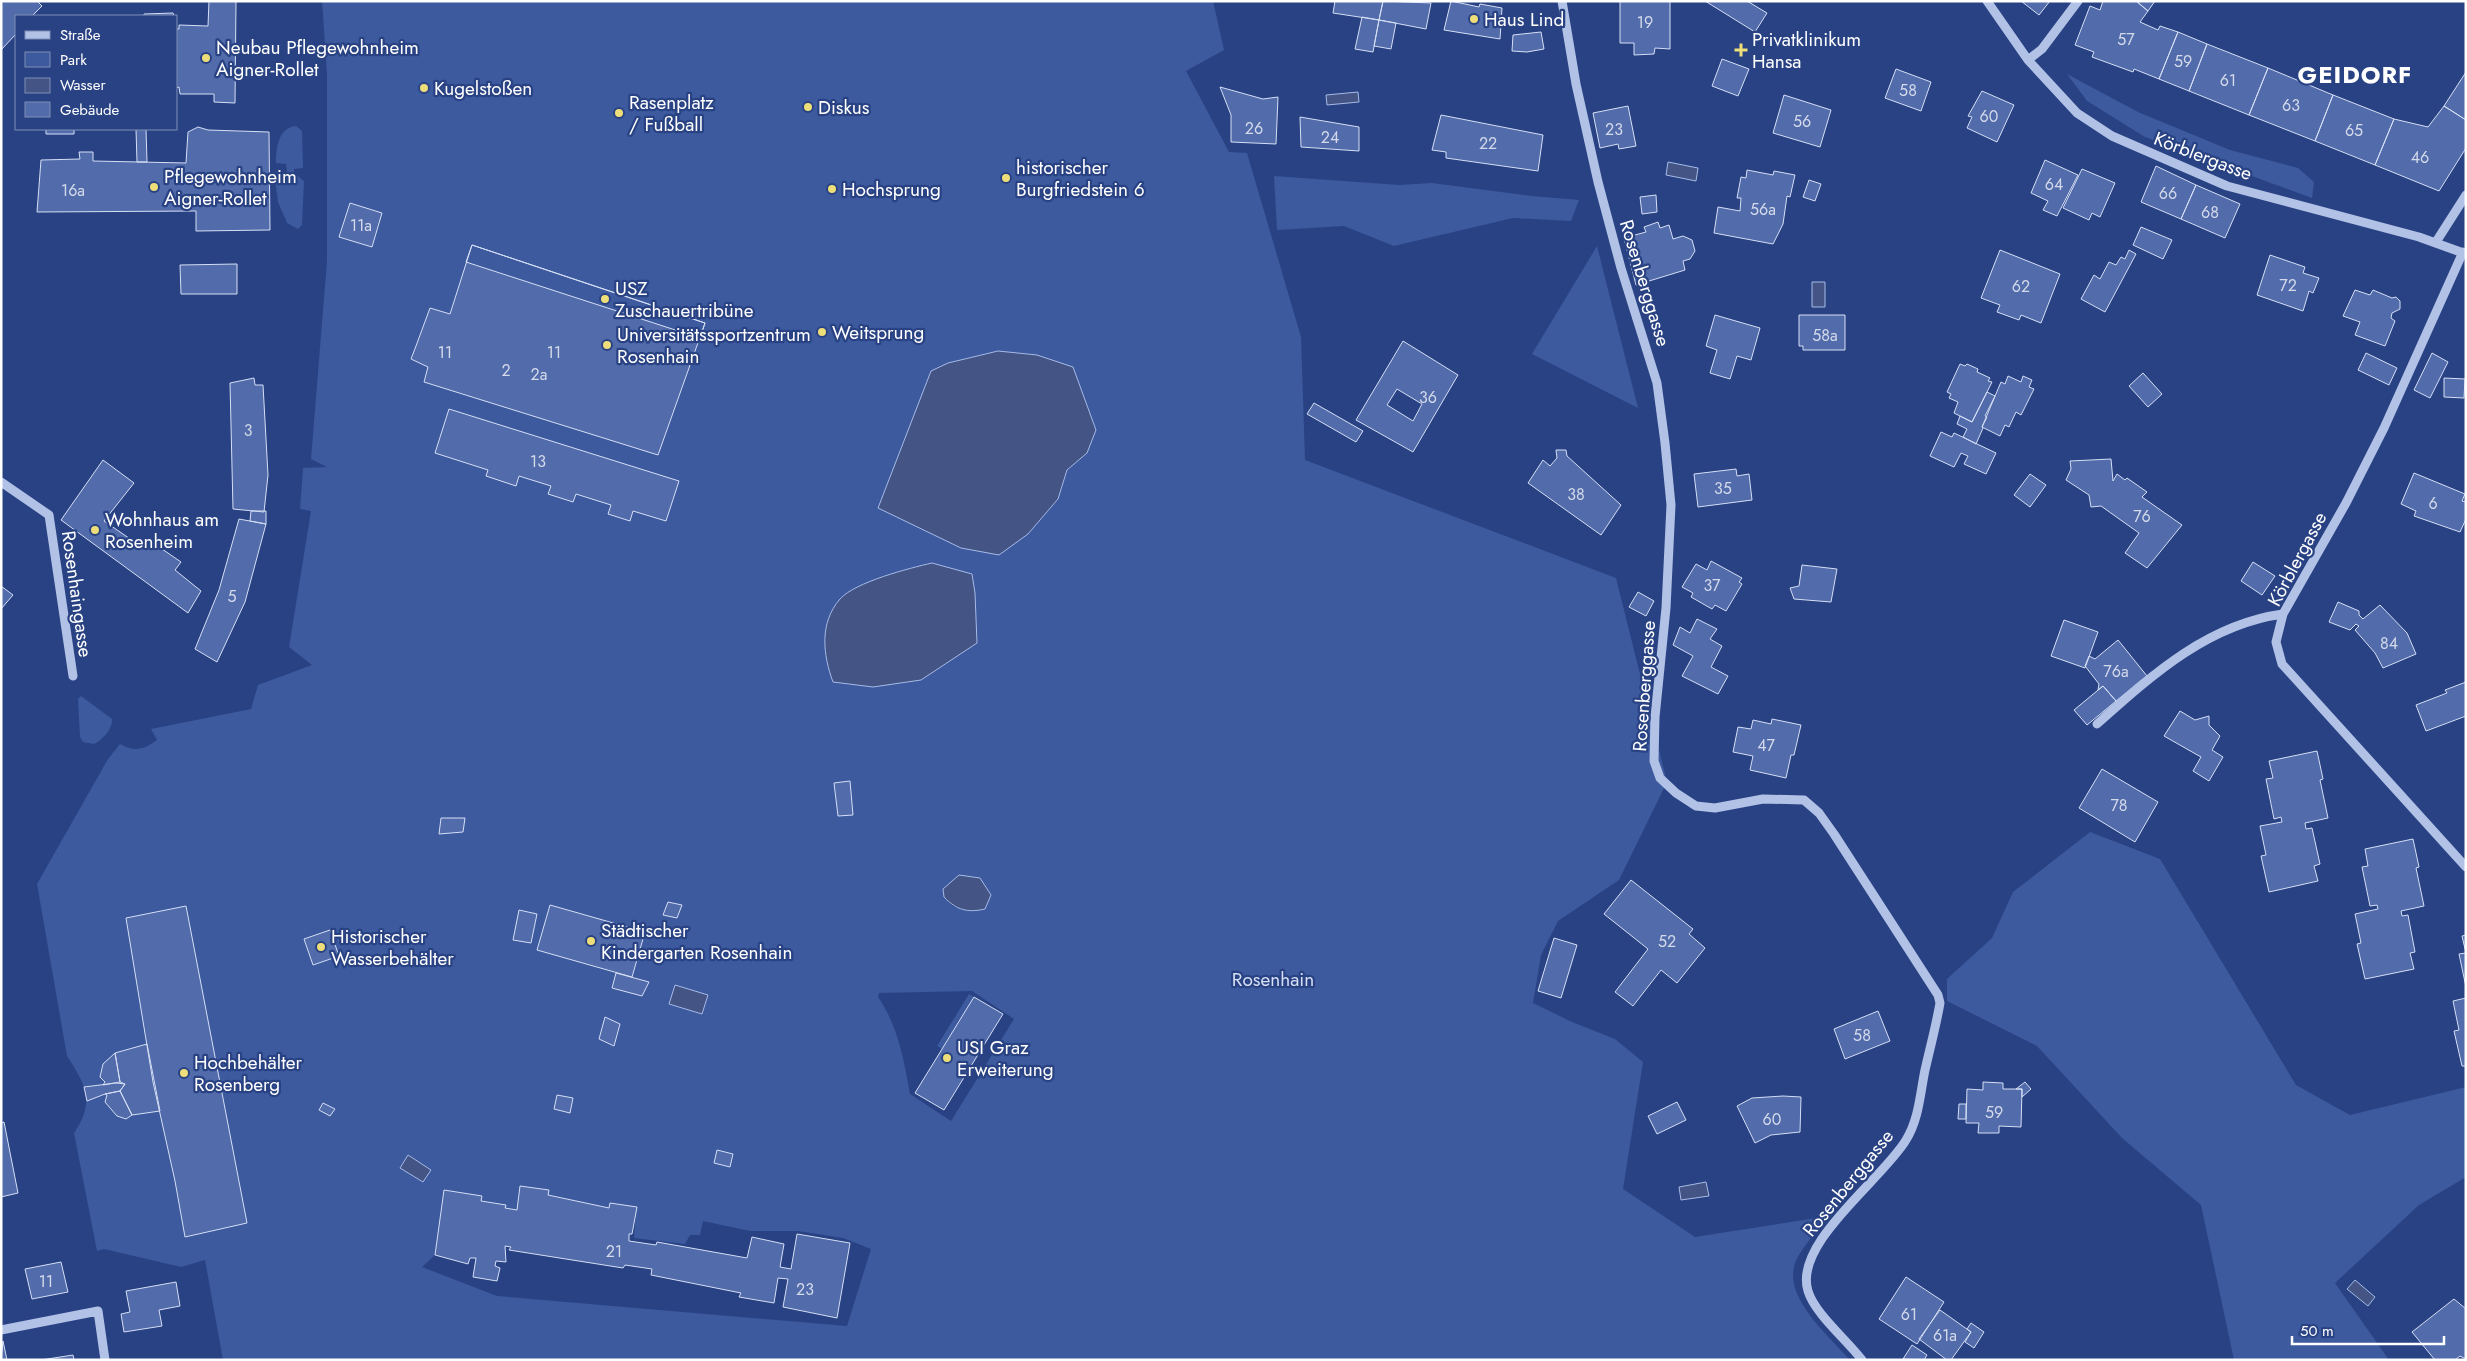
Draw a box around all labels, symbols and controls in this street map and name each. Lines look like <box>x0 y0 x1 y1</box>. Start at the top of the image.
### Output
place label: Haus Lind <box>1484 6 1564 33</box>
house number: 19 <box>1637 11 1653 34</box>
marker: Haus Lind <box>1468 13 1480 25</box>
legend <box>15 15 178 130</box>
text: Straße <box>60 24 101 46</box>
place label: Privatklinikum Hansa <box>1752 26 1861 75</box>
house number: 57 <box>2117 28 2135 51</box>
place label: Neubau Pflegewohnheim Aigner-Rollet <box>216 34 419 83</box>
marker: Privatklinikum Hansa <box>1734 43 1748 57</box>
text: Park <box>60 49 87 71</box>
house number: 59 <box>2174 50 2192 73</box>
marker: Neubau Pflegewohnheim Aigner-Rollet <box>200 52 212 64</box>
district label: GEIDORF <box>2298 57 2412 92</box>
house number: 61 <box>2220 69 2236 92</box>
text: Wasser <box>60 74 106 96</box>
place label: Kugelstoßen <box>434 75 532 102</box>
house number: 58 <box>1899 79 1917 102</box>
marker: Kugelstoßen <box>418 82 430 94</box>
place label: Rasenplatz / Fußball <box>629 89 714 138</box>
place label: Diskus <box>818 94 870 121</box>
house number: 63 <box>2282 94 2300 117</box>
text: Gebäude <box>60 99 120 121</box>
marker: Diskus <box>802 101 814 113</box>
house number: 60 <box>1980 105 1998 128</box>
marker: Rasenplatz / Fußball <box>613 107 625 119</box>
house number: 56 <box>1793 110 1811 133</box>
house number: 26 <box>1245 117 1263 140</box>
house number: 23 <box>1605 118 1623 141</box>
house number: 65 <box>2345 119 2363 142</box>
street label: Körblergasse <box>2150 125 2256 187</box>
house number: 24 <box>1321 126 1339 149</box>
house number: 22 <box>1479 132 1497 155</box>
house number: 46 <box>2411 146 2429 169</box>
place label: historischer Burgfriedstein 6 <box>1016 154 1145 203</box>
place label: Pflegewohnheim Aigner-Rollet <box>164 163 297 212</box>
marker: historischer Burgfriedstein 6 <box>1000 172 1012 184</box>
house number: 64 <box>2045 173 2063 196</box>
place label: Hochsprung <box>842 176 941 203</box>
house number: 16a <box>61 179 85 202</box>
marker: Pflegewohnheim Aigner-Rollet <box>148 181 160 193</box>
house number: 66 <box>2159 182 2177 205</box>
marker: Hochsprung <box>826 183 838 195</box>
house number: 56a <box>1750 198 1776 221</box>
house number: 68 <box>2201 201 2219 224</box>
house number: 11a <box>350 214 372 237</box>
street label: Rosenberggasse <box>1613 216 1677 350</box>
house number: 72 <box>2279 274 2297 297</box>
place label: USZ Zuschauertribüne <box>615 275 754 324</box>
house number: 62 <box>2012 275 2030 298</box>
marker: USZ Zuschauertribüne <box>599 293 611 305</box>
place label: Weitsprung <box>832 319 924 346</box>
place label: Universitätssportzentrum Rosenhain <box>617 321 811 370</box>
house number: 58a <box>1812 324 1838 347</box>
marker: Weitsprung <box>816 326 828 338</box>
marker: Universitätssportzentrum Rosenhain <box>601 339 613 351</box>
house number: 11 <box>438 341 452 364</box>
house number: 11 <box>547 341 561 364</box>
house number: 2 <box>501 359 511 382</box>
house number: 2a <box>531 363 547 386</box>
house number: 36 <box>1419 386 1437 409</box>
house number: 3 <box>244 419 253 442</box>
house number: 13 <box>530 450 546 473</box>
house number: 35 <box>1714 477 1732 500</box>
house number: 38 <box>1567 483 1585 506</box>
house number: 6 <box>2428 492 2438 515</box>
house number: 76 <box>2133 505 2151 528</box>
place label: Wohnhaus am Rosenheim <box>105 506 219 555</box>
street label: Körblergasse <box>2261 507 2333 611</box>
marker: Wohnhaus am Rosenheim <box>89 524 101 536</box>
street label: Rosenhaingasse <box>55 529 99 659</box>
house number: 37 <box>1704 574 1721 597</box>
house number: 5 <box>227 585 237 608</box>
street label: Rosenberggasse <box>1626 619 1662 752</box>
house number: 84 <box>2380 632 2398 655</box>
house number: 76a <box>2103 660 2129 683</box>
house number: 47 <box>1757 734 1775 757</box>
house number: 78 <box>2110 794 2128 817</box>
place label: Städtischer Kindergarten Rosenhain <box>601 917 792 966</box>
place label: Historischer Wasserbehälter <box>331 923 454 972</box>
house number: 52 <box>1658 930 1676 953</box>
marker: Städtischer Kindergarten Rosenhain <box>585 935 597 947</box>
marker: Historischer Wasserbehälter <box>315 941 327 953</box>
park label: Rosenhain <box>1232 966 1314 993</box>
house number: 58 <box>1853 1024 1871 1047</box>
place label: USI Graz Erweiterung <box>957 1034 1054 1083</box>
place label: Hochbehälter Rosenberg <box>194 1049 303 1098</box>
marker: USI Graz Erweiterung <box>941 1052 953 1064</box>
marker: Hochbehälter Rosenberg <box>178 1067 190 1079</box>
house number: 59 <box>1985 1101 2003 1124</box>
house number: 60 <box>1763 1108 1781 1131</box>
street label: Rosenberggasse <box>1796 1123 1900 1242</box>
house number: 21 <box>606 1240 622 1263</box>
house number: 11 <box>39 1270 53 1293</box>
house number: 23 <box>796 1278 814 1301</box>
house number: 61 <box>1901 1303 1917 1326</box>
scale bar <box>2292 1314 2444 1346</box>
text: 50 m <box>2300 1320 2334 1342</box>
house number: 61a <box>1933 1324 1957 1347</box>

